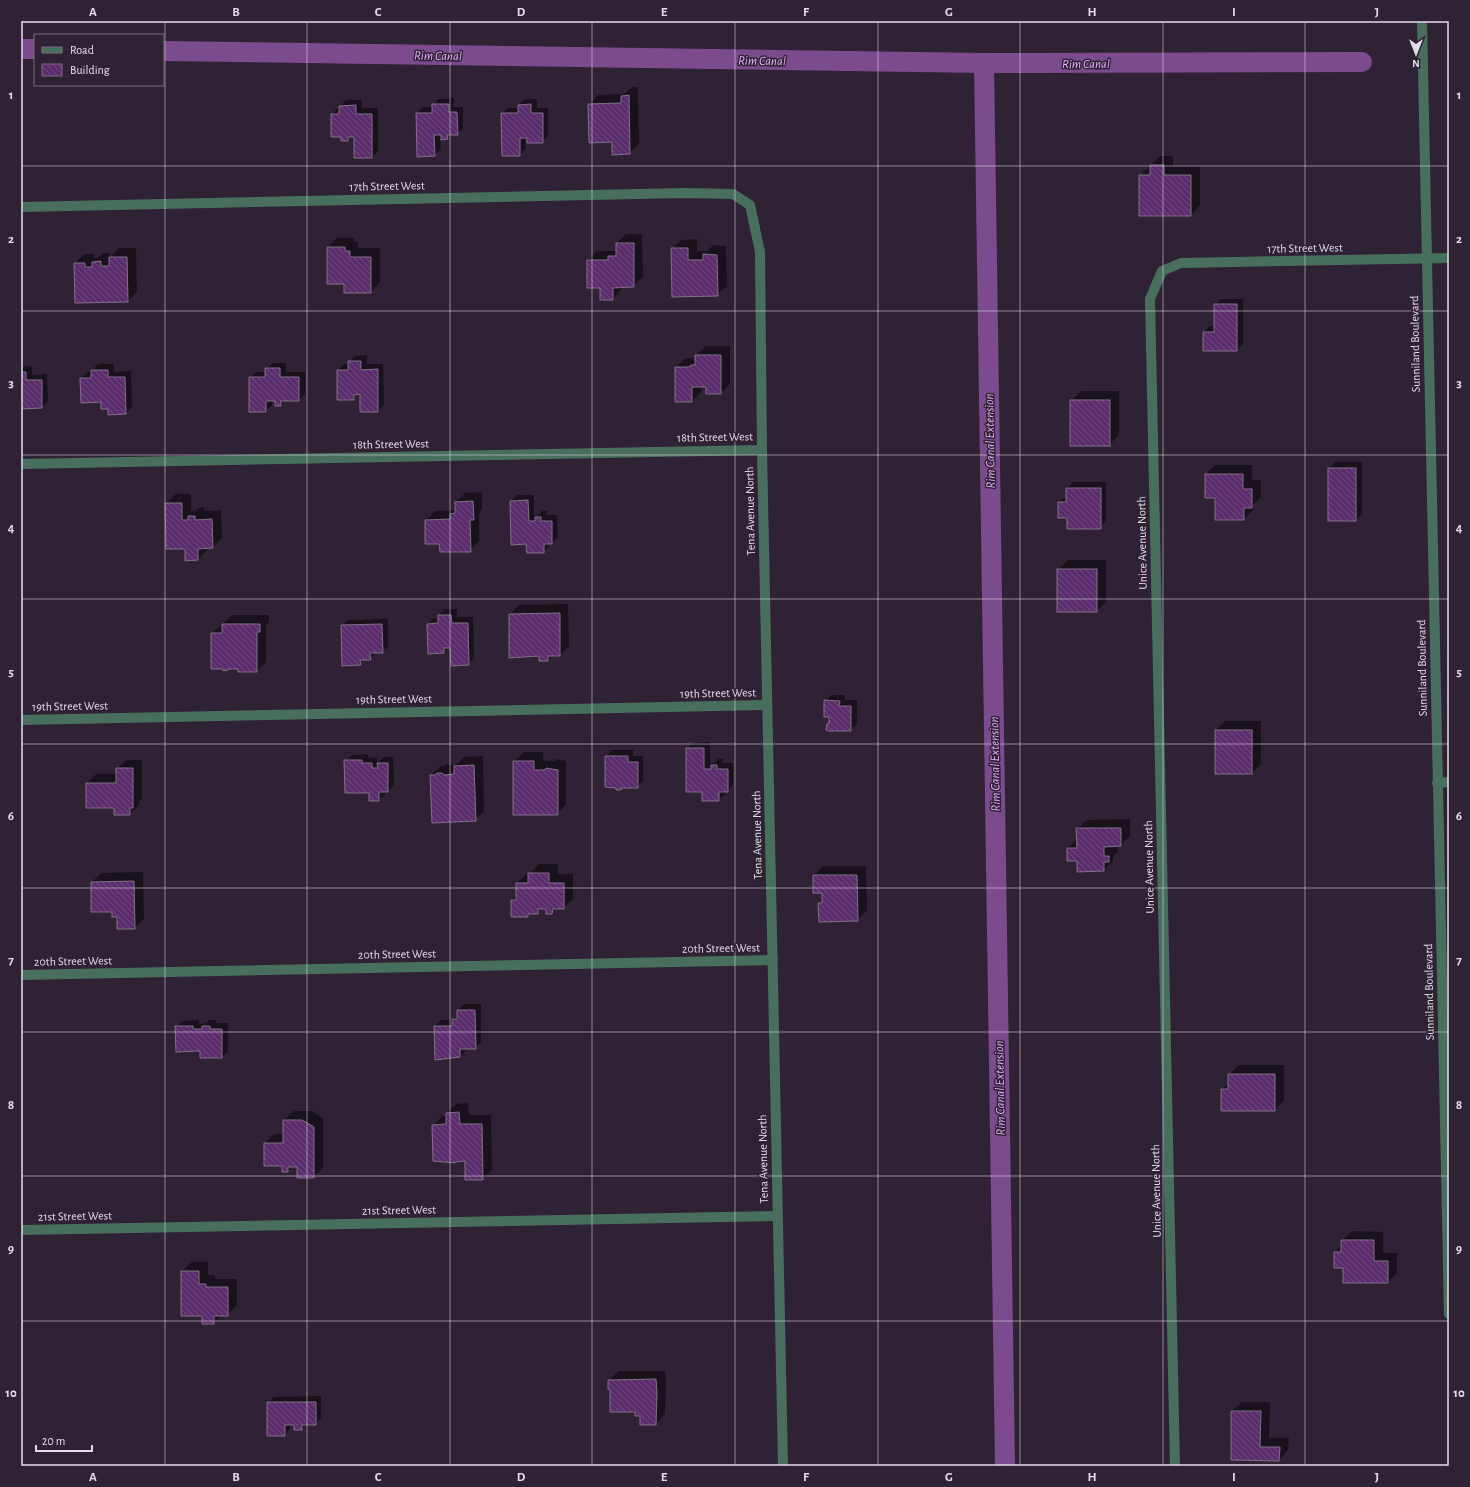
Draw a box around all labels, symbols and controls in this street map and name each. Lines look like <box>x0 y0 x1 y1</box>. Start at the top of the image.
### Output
text: A <box>89 6 97 19</box>
text: B <box>232 6 240 19</box>
text: C <box>375 6 382 19</box>
text: D <box>517 6 526 19</box>
text: E <box>661 6 668 19</box>
text: F <box>803 6 810 19</box>
text: G <box>945 6 953 19</box>
text: H <box>1087 6 1097 19</box>
text: I <box>1232 6 1236 19</box>
text: J <box>1375 6 1379 19</box>
legend <box>34 34 164 86</box>
north arrow <box>1396 34 1436 74</box>
text: Road <box>70 44 94 56</box>
water label: Rim Canal <box>414 50 462 63</box>
water label: Rim Canal <box>738 55 786 68</box>
water label: Rim Canal <box>1062 58 1110 71</box>
text: N <box>1412 58 1420 69</box>
text: Building <box>70 64 110 76</box>
text: 1 <box>9 89 13 102</box>
text: 1 <box>1457 89 1461 102</box>
street label: 17th Street West <box>349 179 425 193</box>
text: 2 <box>8 233 14 246</box>
text: 2 <box>1456 233 1462 246</box>
street label: 17th Street West <box>1267 241 1343 255</box>
street label: Sunniland Boulevard <box>1408 295 1422 393</box>
text: 3 <box>8 377 14 390</box>
text: 3 <box>1456 377 1462 390</box>
water label: Rim Canal Extension <box>983 393 998 489</box>
street label: 18th Street West <box>677 430 753 444</box>
street label: 18th Street West <box>353 437 429 451</box>
street label: Tena Avenue North <box>743 466 757 556</box>
street label: Unice Avenue North <box>1135 496 1149 590</box>
text: 4 <box>8 522 15 535</box>
text: 4 <box>1456 522 1463 535</box>
street label: Sunniland Boulevard <box>1415 619 1429 717</box>
text: 5 <box>8 666 14 679</box>
text: 5 <box>1456 666 1462 679</box>
street label: 19th Street West <box>680 686 756 700</box>
street label: 19th Street West <box>356 692 432 706</box>
street label: 19th Street West <box>32 699 108 713</box>
water label: Rim Canal Extension <box>988 716 1003 812</box>
street label: Tena Avenue North <box>750 790 764 880</box>
text: 6 <box>8 810 14 823</box>
text: 6 <box>1456 810 1462 823</box>
street label: Unice Avenue North <box>1142 820 1156 914</box>
street label: 20th Street West <box>682 941 760 955</box>
street label: Sunniland Boulevard <box>1422 943 1436 1041</box>
street label: 20th Street West <box>358 947 436 961</box>
text: 7 <box>8 954 14 967</box>
street label: 20th Street West <box>34 954 112 968</box>
text: 7 <box>1456 954 1462 967</box>
water label: Rim Canal Extension <box>993 1040 1008 1136</box>
text: 8 <box>8 1099 14 1112</box>
text: 8 <box>1456 1099 1462 1112</box>
street label: Tena Avenue North <box>756 1114 770 1204</box>
street label: Unice Avenue North <box>1149 1144 1163 1238</box>
street label: 21st Street West <box>362 1203 436 1217</box>
street label: 21st Street West <box>38 1209 112 1223</box>
text: 9 <box>8 1243 14 1256</box>
text: 9 <box>1456 1243 1462 1256</box>
text: 10 <box>5 1387 17 1400</box>
text: 10 <box>1453 1387 1465 1400</box>
scale bar <box>36 1427 92 1453</box>
text: 20 m <box>42 1435 65 1447</box>
text: A <box>89 1471 97 1484</box>
text: B <box>232 1471 240 1484</box>
text: C <box>375 1471 382 1484</box>
text: D <box>517 1471 526 1484</box>
text: E <box>661 1471 668 1484</box>
text: F <box>803 1471 810 1484</box>
text: G <box>945 1471 953 1484</box>
text: H <box>1087 1471 1097 1484</box>
text: I <box>1232 1471 1236 1484</box>
text: J <box>1375 1471 1379 1484</box>

